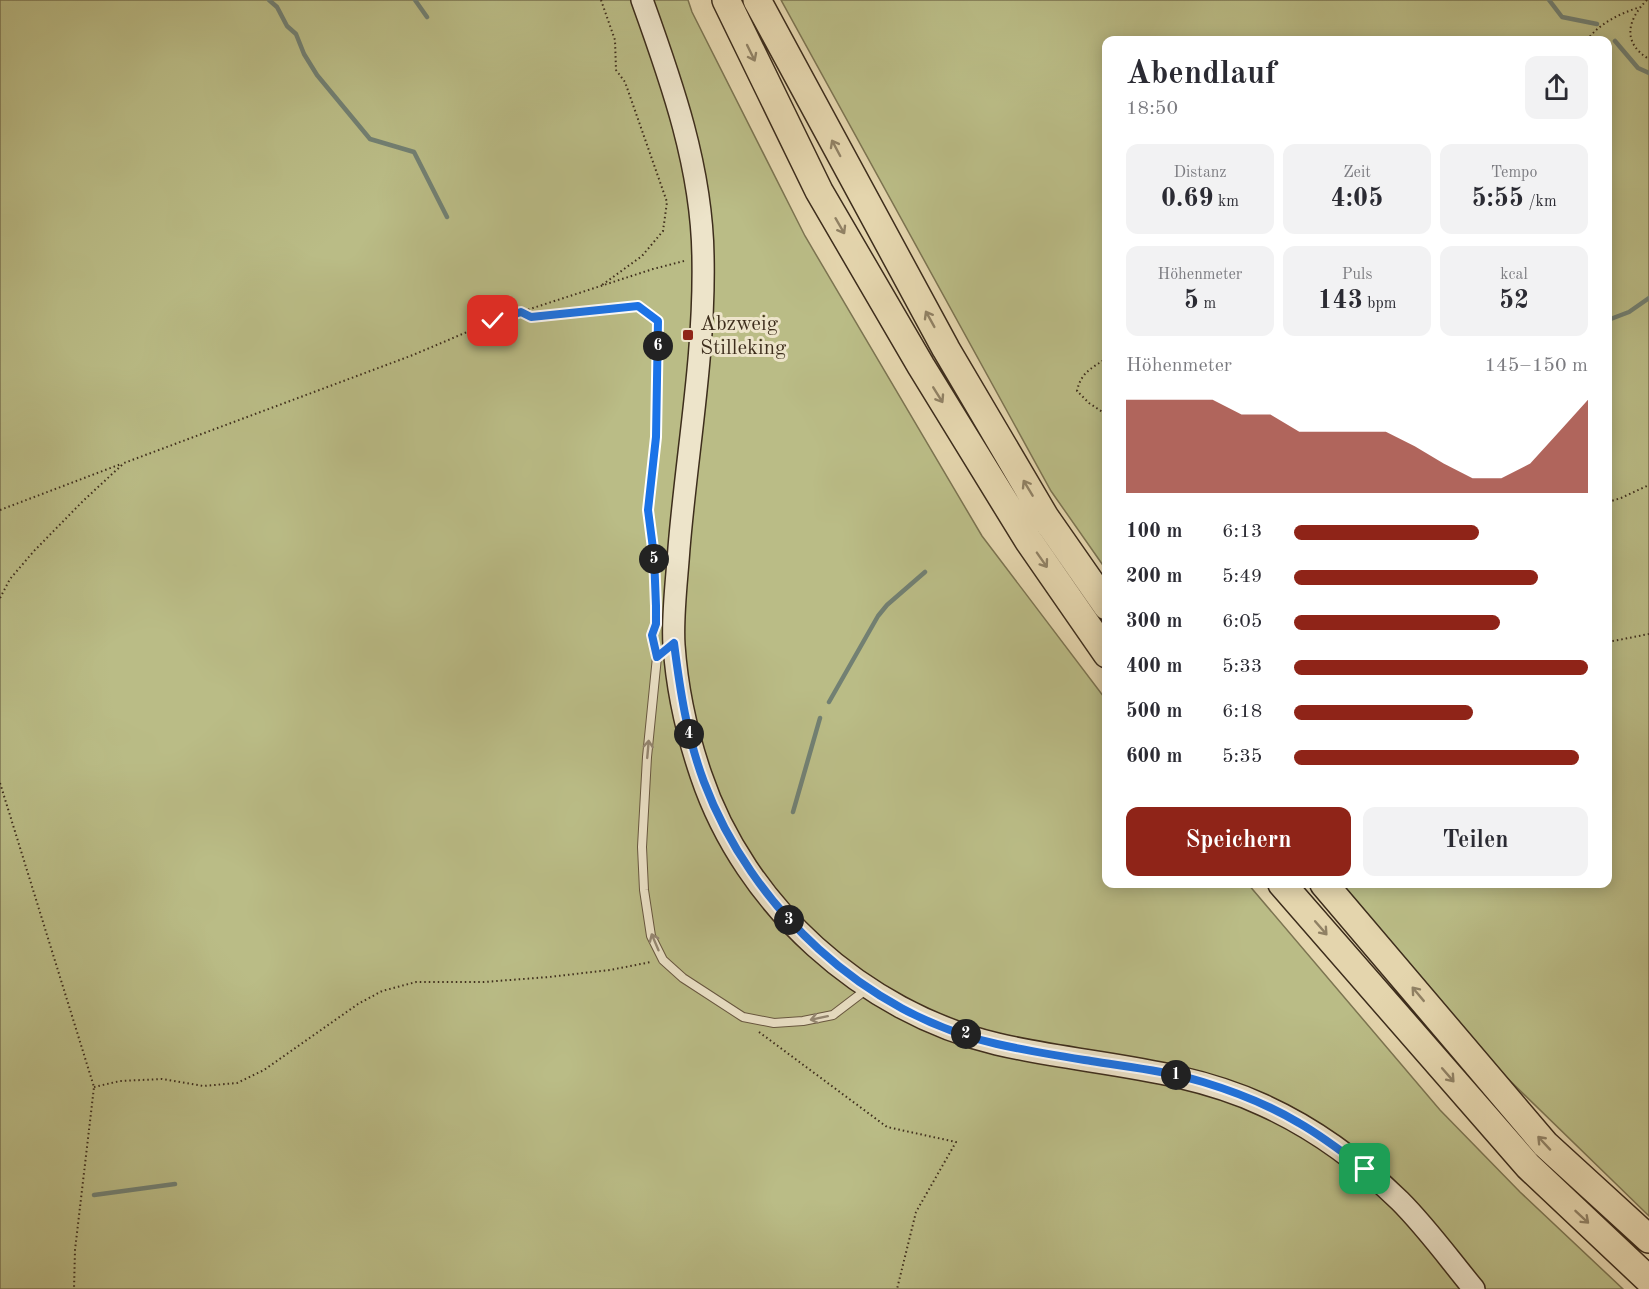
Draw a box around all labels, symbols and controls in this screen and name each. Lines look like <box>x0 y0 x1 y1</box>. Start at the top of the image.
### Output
one-way arrow <box>746 43 758 61</box>
button: share <box>1525 56 1588 119</box>
text: Abendlauf <box>1126 58 1277 91</box>
text: 18:50 <box>1126 99 1178 119</box>
one-way arrow <box>830 140 841 158</box>
text: Distanz <box>1174 165 1226 181</box>
text: Zeit <box>1343 165 1371 181</box>
text: Tempo <box>1491 165 1537 181</box>
text: 0.69 <box>1161 186 1214 212</box>
text: 4:05 <box>1331 186 1383 212</box>
text: 5:55 <box>1471 186 1524 212</box>
text: km <box>1214 194 1239 210</box>
text: /km <box>1524 194 1557 210</box>
one-way arrow <box>834 217 846 234</box>
text: Höhenmeter <box>1158 267 1242 283</box>
text: Puls <box>1342 267 1372 283</box>
text: kcal <box>1500 267 1528 283</box>
text: 5 <box>1184 288 1199 314</box>
text: 143 <box>1318 288 1363 314</box>
text: 52 <box>1499 288 1529 314</box>
pin <box>467 295 518 346</box>
text: m <box>1199 296 1216 312</box>
text: bpm <box>1363 296 1396 312</box>
icon: check <box>476 304 509 337</box>
one-way arrow <box>924 311 935 329</box>
place label: Abzweig Stilleking <box>700 314 787 359</box>
marker: Abzweig Stilleking <box>681 328 695 342</box>
pin: 6 <box>643 331 673 361</box>
text: 6 <box>653 338 663 354</box>
text: Höhenmeter <box>1126 356 1232 376</box>
text: 145–150 m <box>1485 356 1588 376</box>
one-way arrow <box>932 386 945 403</box>
one-way arrow <box>1022 480 1034 497</box>
text: 100 m <box>1126 522 1182 542</box>
text: 6:13 <box>1222 522 1262 542</box>
pin: 5 <box>639 544 669 574</box>
text: 5 <box>649 551 659 567</box>
one-way arrow <box>1036 551 1048 567</box>
text: 200 m <box>1126 567 1182 587</box>
text: 5:49 <box>1222 567 1262 587</box>
text: 300 m <box>1126 612 1182 632</box>
text: 6:05 <box>1222 612 1262 632</box>
text: 400 m <box>1126 657 1182 677</box>
text: 5:33 <box>1222 657 1262 677</box>
text: 500 m <box>1126 702 1182 722</box>
text: 6:18 <box>1222 702 1262 722</box>
pin: 4 <box>674 719 704 749</box>
text: 4 <box>684 726 694 742</box>
one-way arrow <box>643 739 654 759</box>
text: 600 m <box>1126 747 1182 767</box>
text: 5:35 <box>1222 747 1262 767</box>
button: Speichern <box>1126 807 1351 876</box>
button: Teilen <box>1363 807 1588 876</box>
pin: 3 <box>774 905 804 935</box>
text: 3 <box>784 912 794 928</box>
one-way arrow <box>1314 920 1327 936</box>
one-way arrow <box>649 933 660 952</box>
one-way arrow <box>1411 987 1425 1002</box>
one-way arrow <box>810 1013 829 1024</box>
pin: 2 <box>951 1019 981 1049</box>
text: 2 <box>961 1026 971 1042</box>
pin: 1 <box>1161 1060 1191 1090</box>
text: 1 <box>1171 1067 1181 1083</box>
one-way arrow <box>1441 1067 1455 1082</box>
one-way arrow <box>1537 1135 1551 1150</box>
pin <box>1339 1143 1390 1194</box>
icon: arrive <box>1348 1152 1381 1185</box>
one-way arrow <box>1574 1210 1589 1224</box>

